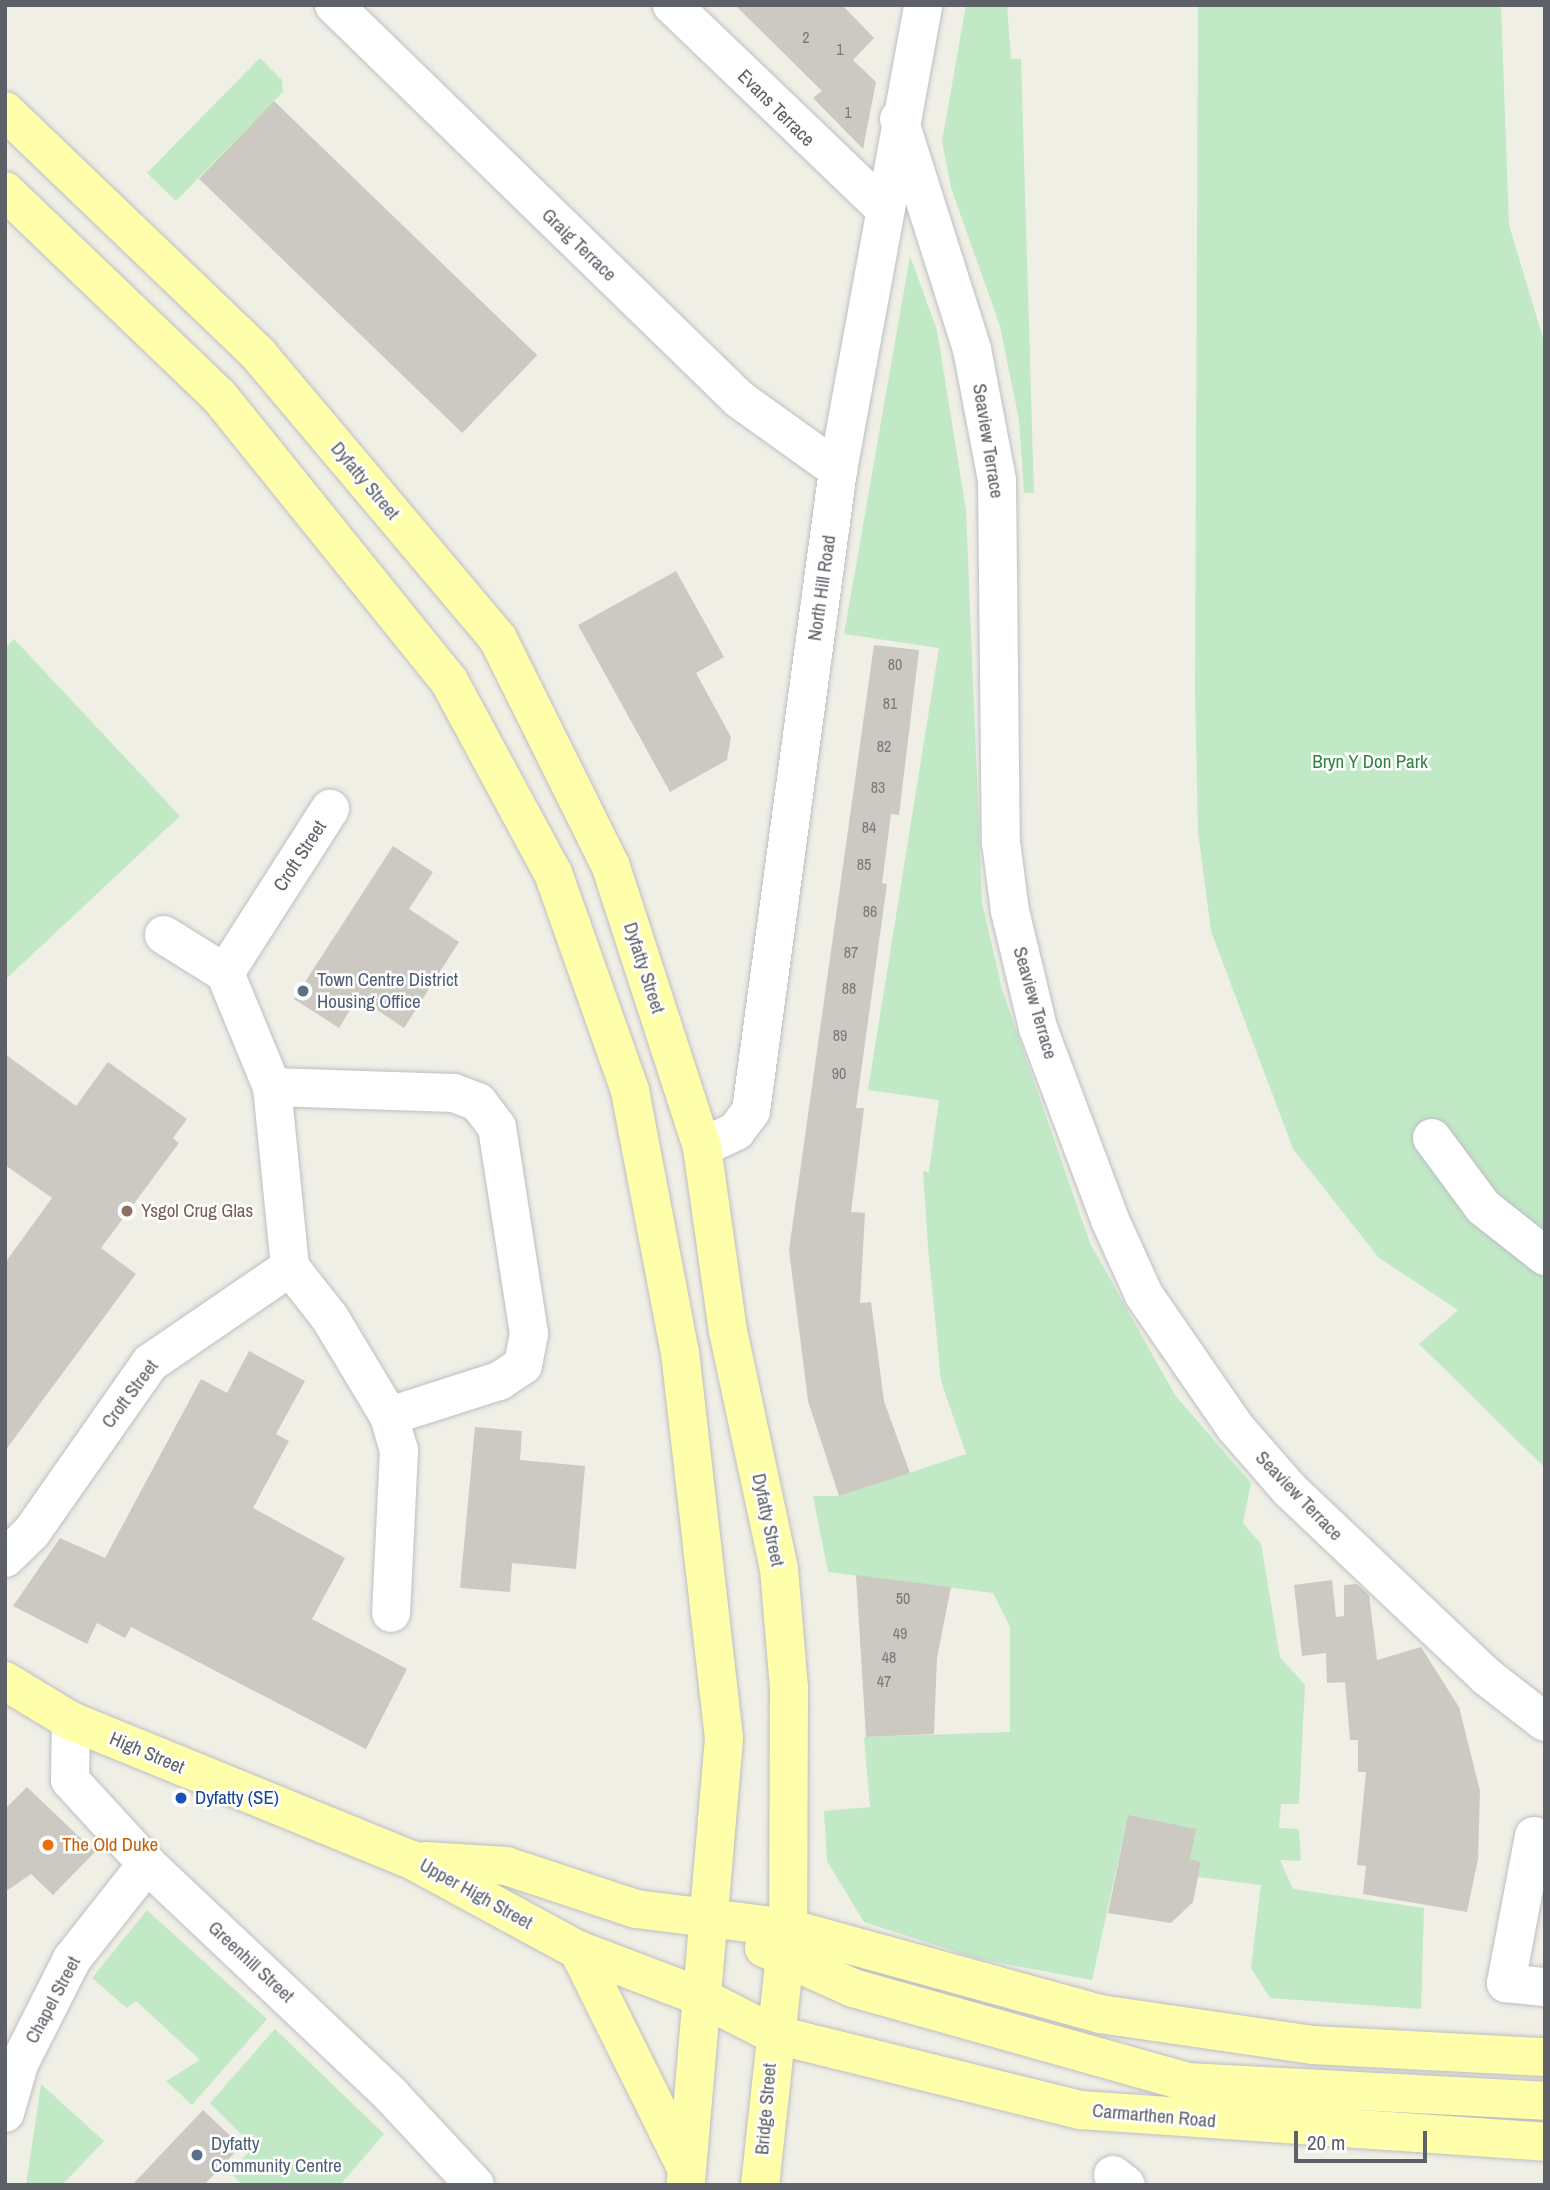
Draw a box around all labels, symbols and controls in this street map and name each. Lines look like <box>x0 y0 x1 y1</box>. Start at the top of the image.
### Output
house number: 2 <box>802 27 810 47</box>
house number: 1 <box>836 39 844 59</box>
street label: Evans Terrace <box>733 65 819 151</box>
house number: 1 <box>844 102 852 122</box>
street label: Graig Terrace <box>537 204 621 286</box>
street label: Seaview Terrace <box>968 382 1008 500</box>
street label: Dyfatty Street <box>326 438 404 524</box>
street label: North Hill Road <box>803 534 841 642</box>
house number: 80 <box>888 654 902 674</box>
house number: 81 <box>883 693 897 713</box>
house number: 82 <box>877 736 891 756</box>
park label: Bryn Y Don Park <box>1312 751 1428 773</box>
house number: 83 <box>871 777 885 797</box>
street label: Croft Street <box>269 816 331 896</box>
house number: 84 <box>862 817 876 837</box>
house number: 85 <box>857 854 871 874</box>
house number: 86 <box>863 901 877 921</box>
street label: Dyfatty Street <box>619 920 669 1016</box>
house number: 87 <box>844 942 858 962</box>
street label: Seaview Terrace <box>1008 944 1062 1062</box>
place label: Town Centre District Housing Office <box>317 969 458 1013</box>
house number: 88 <box>842 978 856 998</box>
marker: Town Centre District Housing Office <box>295 983 311 999</box>
house number: 89 <box>833 1025 847 1045</box>
house number: 90 <box>832 1063 846 1083</box>
place label: Ysgol Crug Glas <box>141 1200 253 1222</box>
marker: Ysgol Crug Glas <box>119 1203 135 1219</box>
street label: Croft Street <box>97 1355 163 1433</box>
street label: Seaview Terrace <box>1250 1446 1348 1546</box>
street label: Dyfatty Street <box>747 1471 789 1569</box>
house number: 50 <box>896 1588 910 1608</box>
house number: 49 <box>893 1623 907 1643</box>
house number: 48 <box>882 1647 896 1667</box>
house number: 47 <box>877 1671 891 1691</box>
street label: High Street <box>106 1727 188 1779</box>
place label: Dyfatty (SE) <box>195 1787 279 1809</box>
marker: Dyfatty (SE) <box>173 1790 189 1806</box>
place label: The Old Duke <box>62 1834 158 1856</box>
marker: The Old Duke <box>40 1837 56 1853</box>
street label: Upper High Street <box>416 1854 536 1934</box>
street label: Greenhill Street <box>203 1916 299 2008</box>
street label: Chapel Street <box>21 1953 85 2047</box>
street label: Bridge Street <box>751 2062 781 2156</box>
street label: Carmarthen Road <box>1091 2099 1217 2133</box>
scale bar <box>1298 2116 1431 2160</box>
text: 20 m <box>1307 2128 1345 2157</box>
place label: Dyfatty Community Centre <box>211 2133 342 2177</box>
marker: Dyfatty Community Centre <box>189 2147 205 2163</box>

